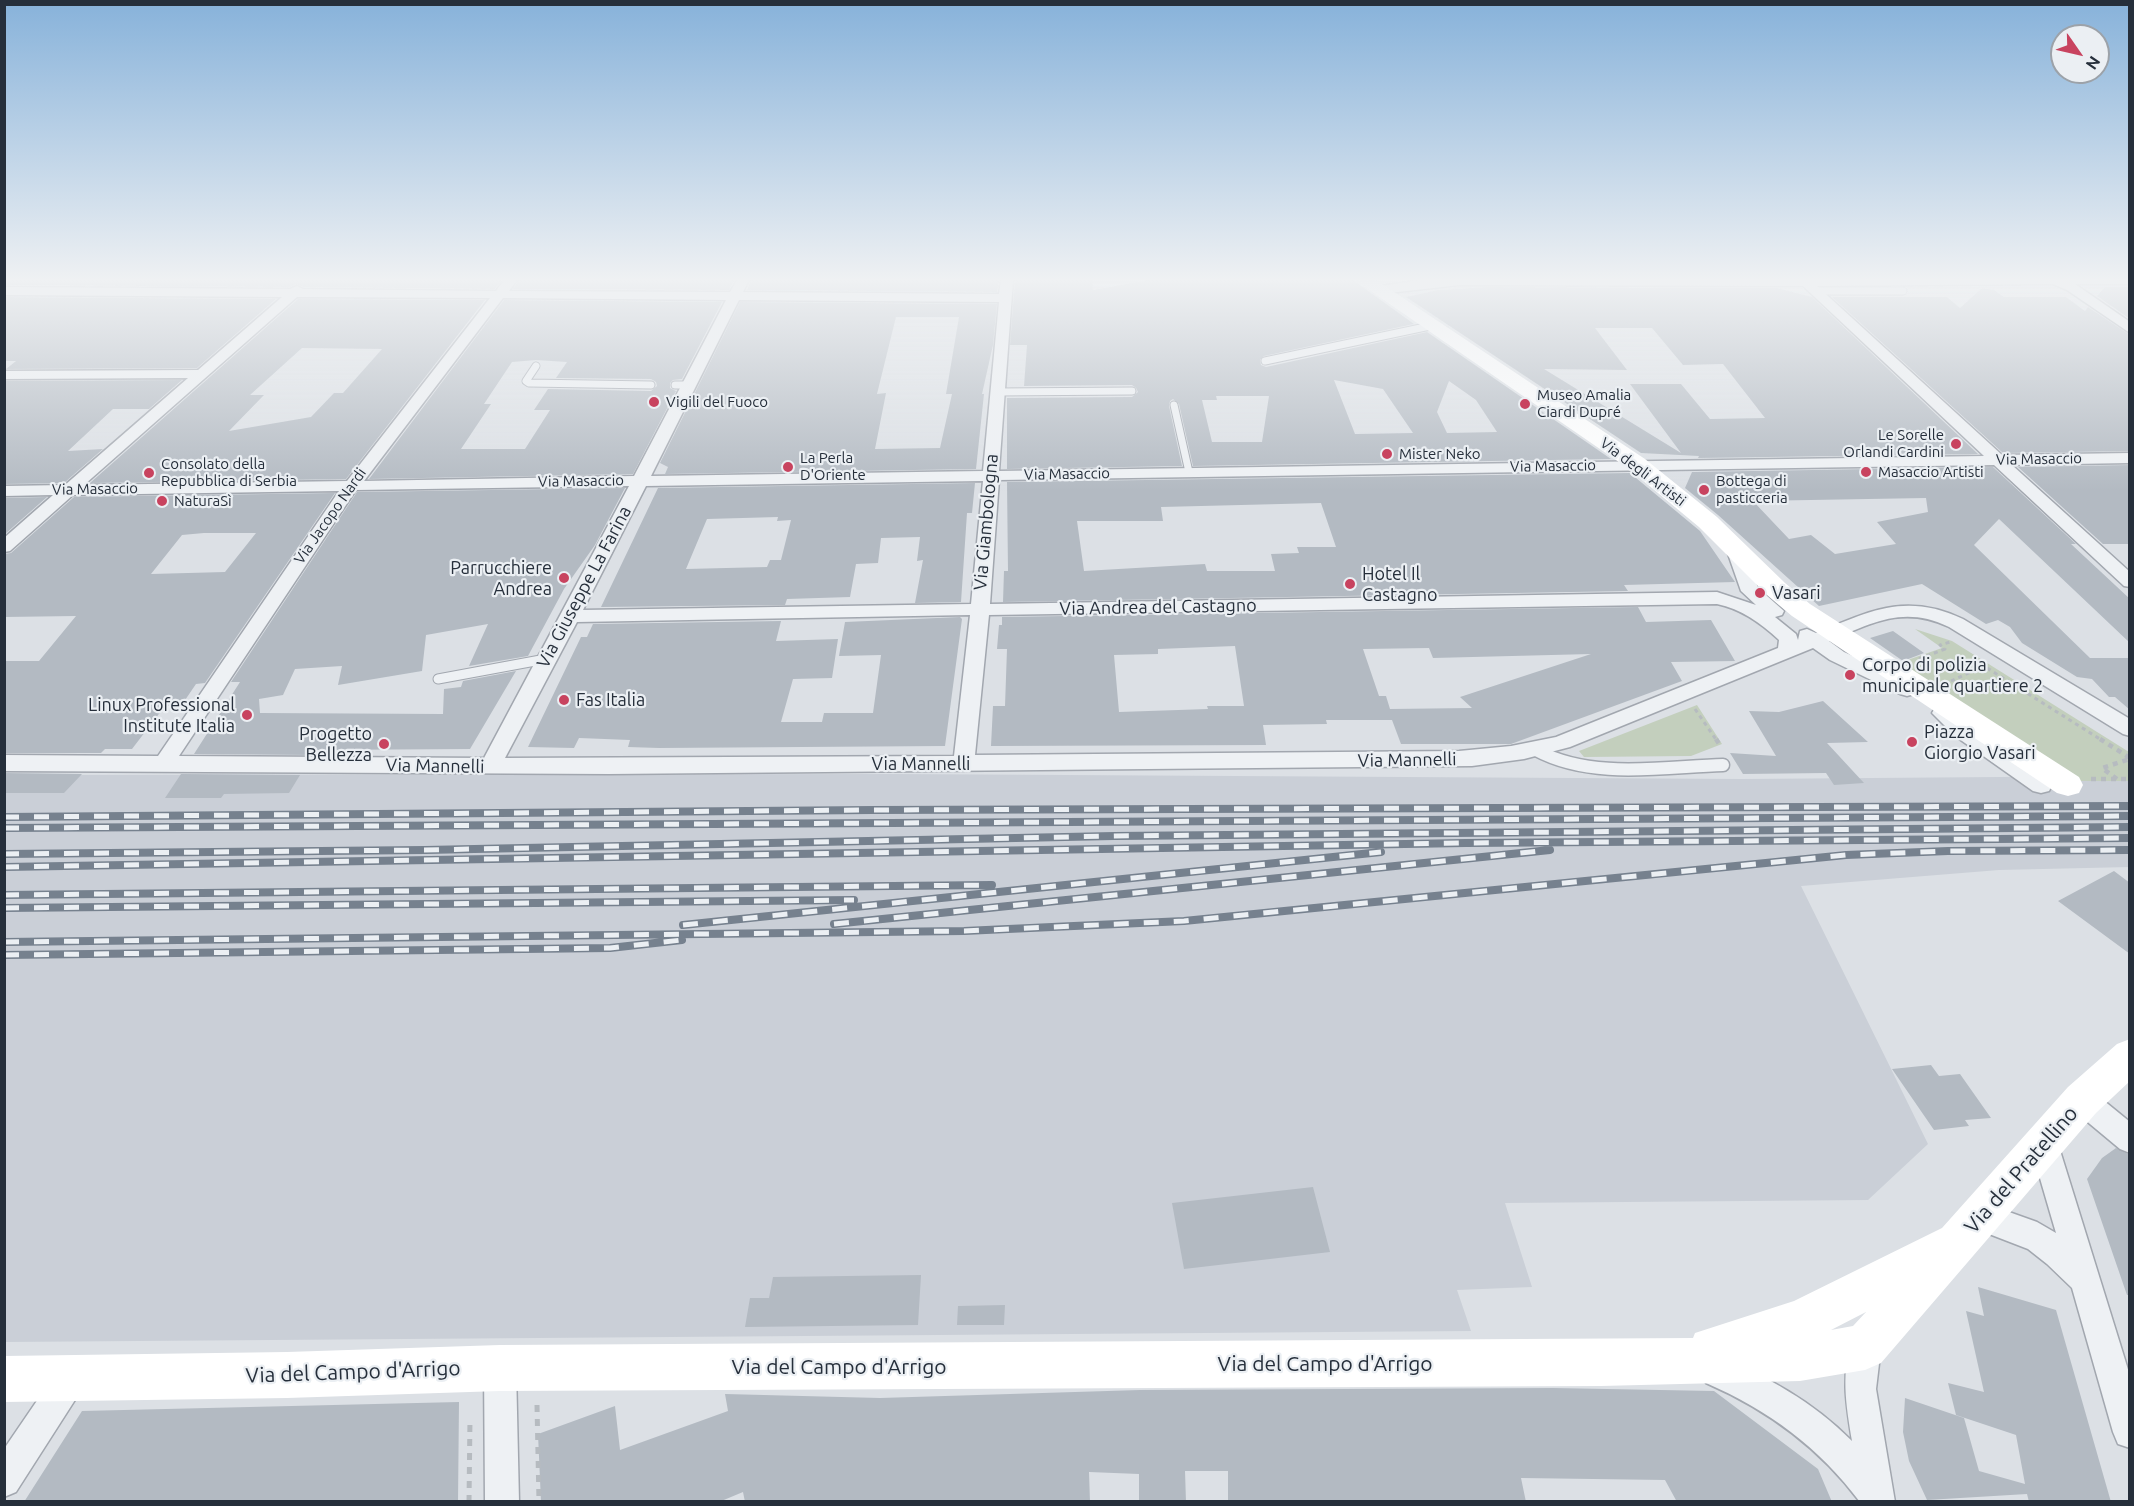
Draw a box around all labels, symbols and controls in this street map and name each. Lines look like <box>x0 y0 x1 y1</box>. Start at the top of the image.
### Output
north arrow <box>2050 24 2110 84</box>
text: N <box>2082 53 2104 73</box>
place label: Museo Amalia Ciardi Dupré <box>1537 386 1631 421</box>
place label: Vigili del Fuoco <box>666 393 768 411</box>
marker: Vigili del Fuoco <box>647 395 661 409</box>
marker: Museo Amalia Ciardi Dupré <box>1518 397 1532 411</box>
place label: Le Sorelle Orlandi Cardini <box>1843 426 1944 461</box>
street label: Via degli Artisti <box>1597 434 1689 510</box>
marker: Le Sorelle Orlandi Cardini <box>1949 437 1963 451</box>
place label: Mister Neko <box>1399 445 1480 463</box>
marker: Mister Neko <box>1380 447 1394 461</box>
place label: La Perla D'Oriente <box>800 449 866 484</box>
street label: Via Masaccio <box>1996 449 2082 469</box>
street label: Via Giambologna <box>969 453 1003 591</box>
place label: Consolato della Repubblica di Serbia <box>161 455 297 490</box>
street label: Via Masaccio <box>1510 456 1596 476</box>
marker: La Perla D'Oriente <box>781 460 795 474</box>
place label: Masaccio Artisti <box>1878 463 1984 481</box>
street label: Via Masaccio <box>1024 464 1110 484</box>
street label: Via Jacopo Nardi <box>290 465 370 567</box>
marker: Masaccio Artisti <box>1859 465 1873 479</box>
marker: Consolato della Repubblica di Serbia <box>142 466 156 480</box>
street label: Via Masaccio <box>538 471 624 491</box>
place label: Bottega di pasticceria <box>1716 472 1788 507</box>
street label: Via Masaccio <box>52 479 138 499</box>
marker: Bottega di pasticceria <box>1697 483 1711 497</box>
place label: NaturaSì <box>174 492 232 510</box>
marker: NaturaSì <box>155 494 169 508</box>
street label: Via Giuseppe La Farina <box>532 502 636 672</box>
place label: Parrucchiere Andrea <box>450 557 552 600</box>
place label: Hotel Il Castagno <box>1362 563 1438 606</box>
marker: Parrucchiere Andrea <box>557 571 571 585</box>
marker: Hotel Il Castagno <box>1343 577 1357 591</box>
place label: Vasari <box>1772 582 1821 604</box>
marker: Vasari <box>1753 586 1767 600</box>
street label: Via Andrea del Castagno <box>1059 594 1257 620</box>
place label: Corpo di polizia municipale quartiere 2 <box>1862 654 2043 696</box>
marker: Corpo di polizia municipale quartiere 2 <box>1843 668 1857 682</box>
place label: Fas Italia <box>576 689 645 711</box>
marker: Fas Italia <box>557 693 571 707</box>
place label: Linux Professional Institute Italia <box>88 694 235 736</box>
marker: Linux Professional Institute Italia <box>240 708 254 722</box>
place label: Piazza Giorgio Vasari <box>1924 721 2036 764</box>
place label: Progetto Bellezza <box>299 723 372 766</box>
marker: Piazza Giorgio Vasari <box>1905 735 1919 749</box>
marker: Progetto Bellezza <box>377 737 391 751</box>
street label: Via Mannelli <box>1357 748 1457 772</box>
street label: Via Mannelli <box>872 753 970 775</box>
street label: Via Mannelli <box>385 754 485 778</box>
street label: Via del Pratellino <box>1959 1101 2083 1239</box>
street label: Via del Campo d'Arrigo <box>1217 1351 1433 1377</box>
street label: Via del Campo d'Arrigo <box>731 1354 947 1380</box>
street label: Via del Campo d'Arrigo <box>245 1356 461 1388</box>

